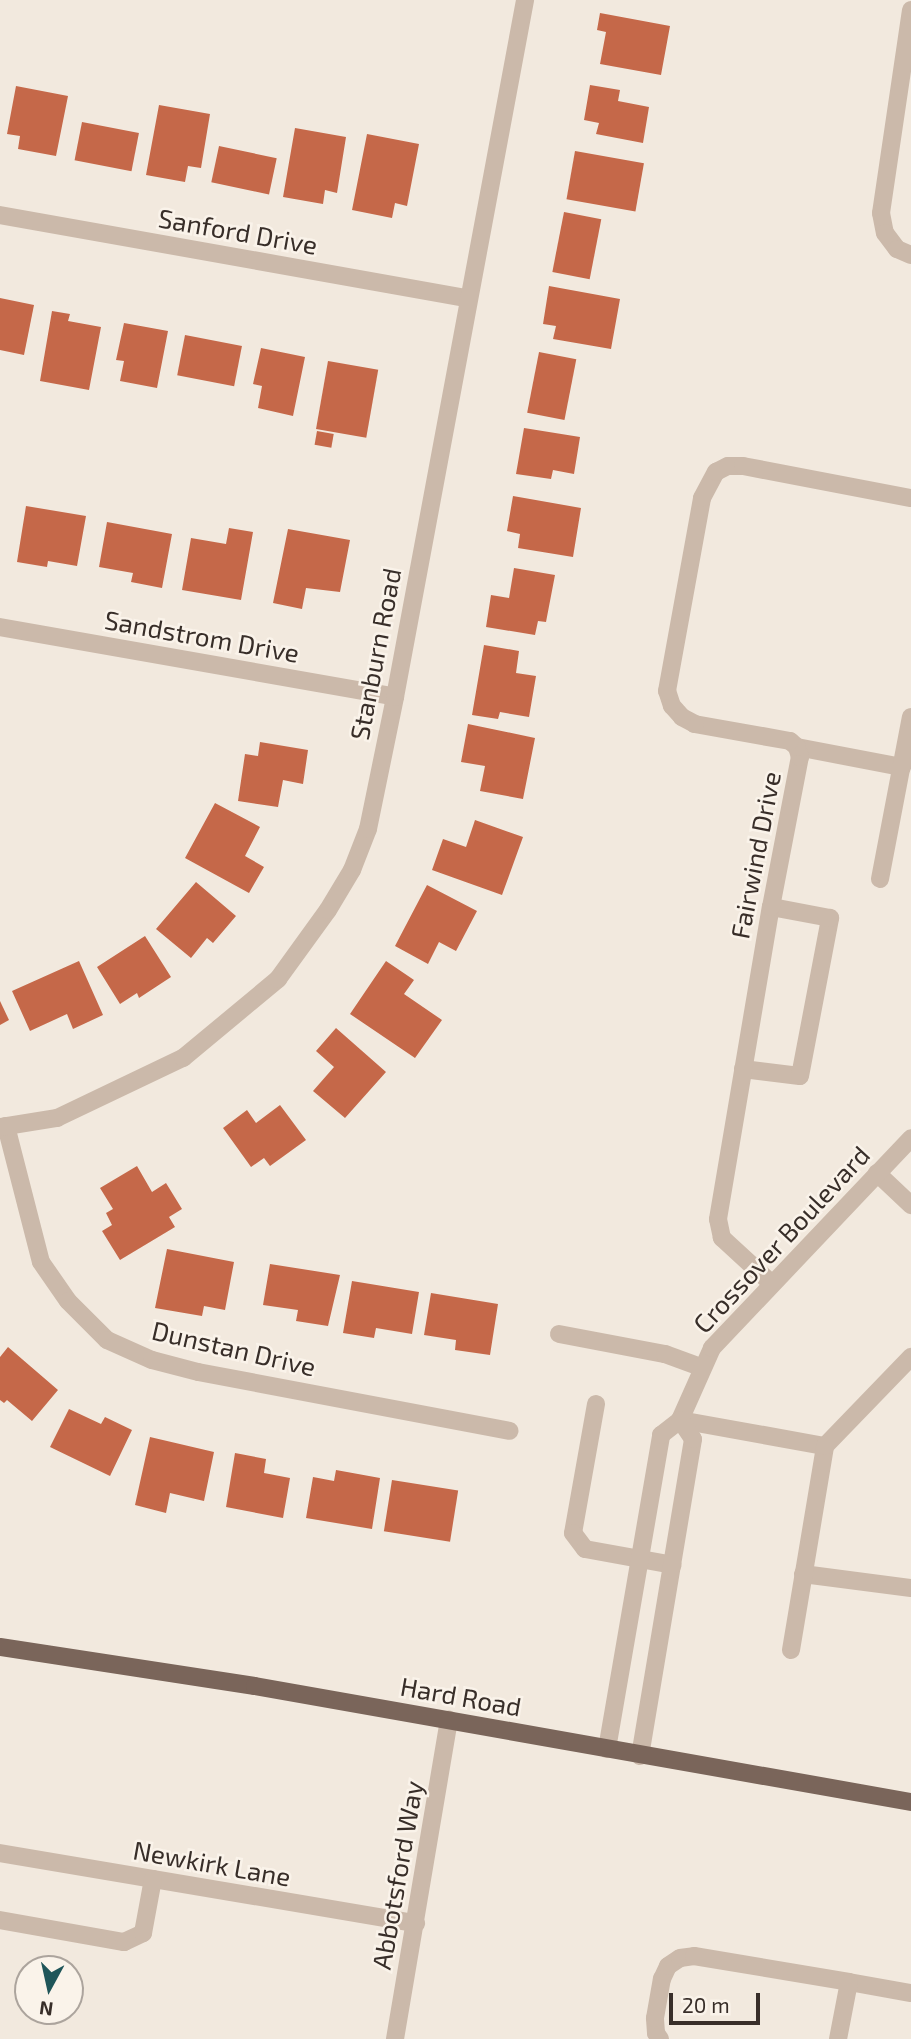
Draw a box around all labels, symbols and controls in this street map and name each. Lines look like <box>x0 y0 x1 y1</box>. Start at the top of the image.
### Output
street label: Sanford Drive <box>156 202 320 260</box>
street label: Stanburn Road <box>343 565 407 743</box>
street label: Sandstrom Drive <box>102 604 302 668</box>
street label: Fairwind Drive <box>723 769 787 941</box>
street label: Crossover Boulevard <box>686 1139 876 1339</box>
street label: Dunstan Drive <box>149 1314 319 1382</box>
street label: Hard Road <box>398 1670 524 1722</box>
street label: Abbotsford Way <box>365 1778 429 1972</box>
street label: Newkirk Lane <box>131 1834 293 1892</box>
north arrow <box>14 1955 84 2025</box>
scale bar <box>673 1980 764 2024</box>
text: 20 m <box>682 1992 730 2017</box>
text: N <box>38 1997 55 2022</box>

